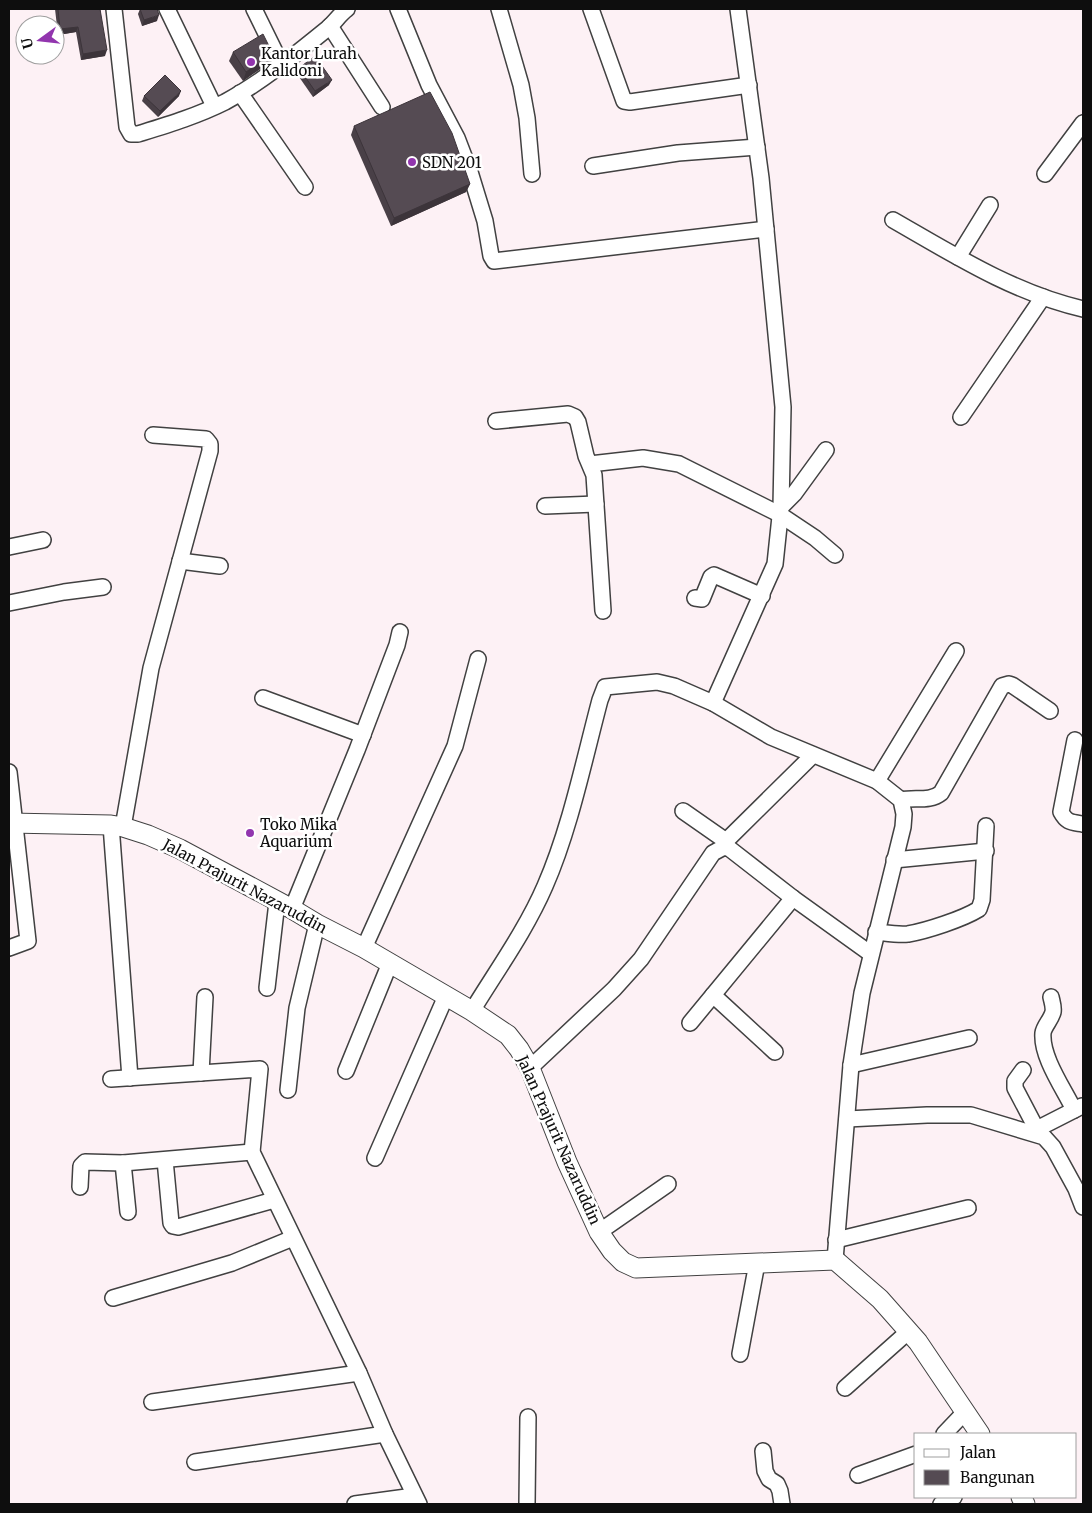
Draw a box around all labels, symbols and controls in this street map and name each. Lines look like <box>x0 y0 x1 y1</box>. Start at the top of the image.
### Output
north arrow <box>15 15 65 65</box>
text: U <box>17 35 37 51</box>
place label: Kantor Lurah Kalidoni <box>261 44 357 80</box>
marker: Kantor Lurah Kalidoni <box>245 56 257 68</box>
place label: SDN 201 <box>422 153 482 172</box>
marker: SDN 201 <box>406 156 418 168</box>
place label: Toko Mika Aquarium <box>259 815 337 851</box>
marker: Toko Mika Aquarium <box>244 827 256 839</box>
street label: Jalan Prajurit Nazaruddin <box>159 834 330 937</box>
street label: Jalan Prajurit Nazaruddin <box>513 1052 605 1228</box>
legend <box>914 1433 1077 1498</box>
text: Jalan <box>959 1443 996 1462</box>
text: Bangunan <box>960 1468 1035 1487</box>

